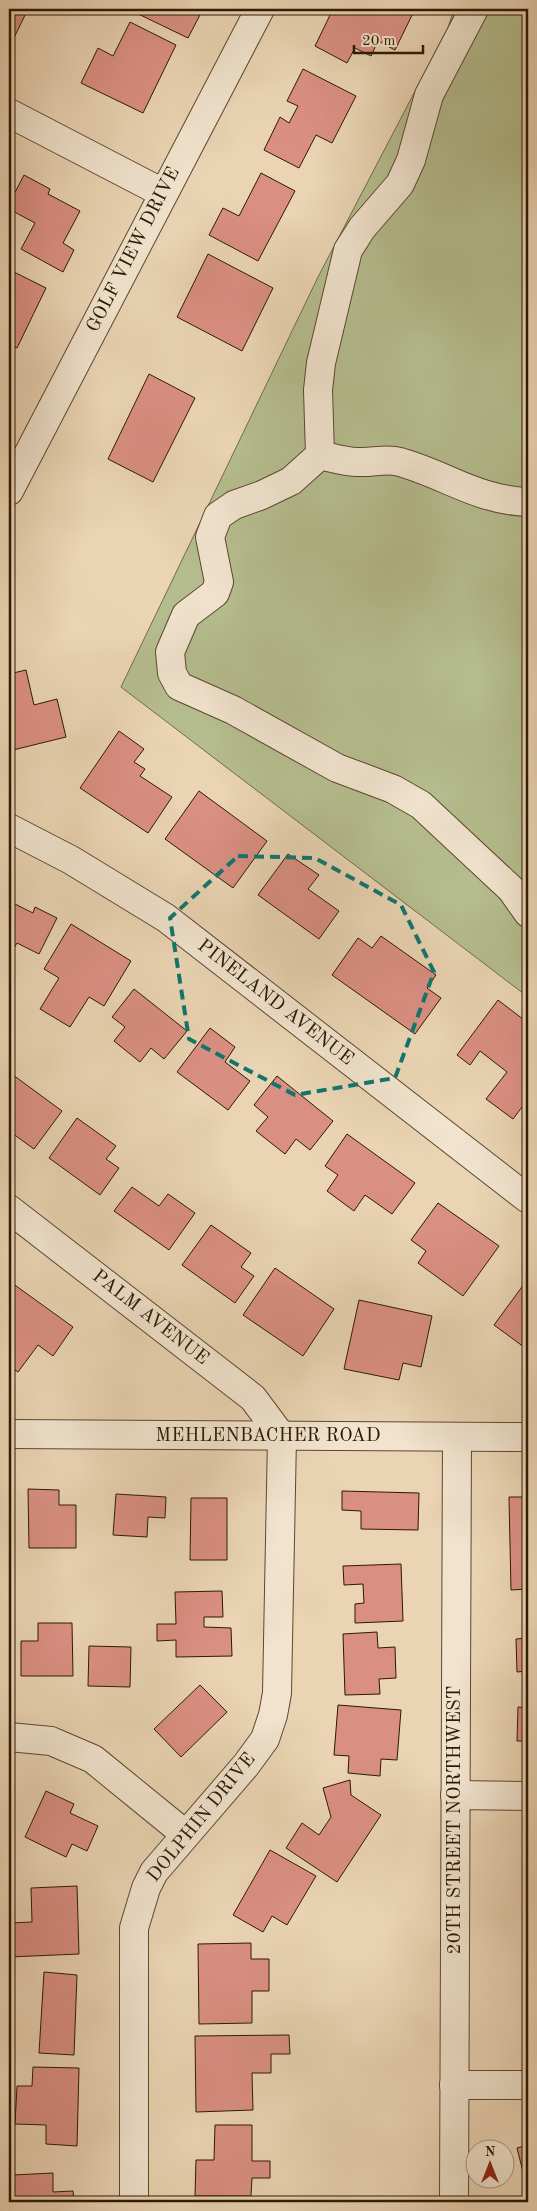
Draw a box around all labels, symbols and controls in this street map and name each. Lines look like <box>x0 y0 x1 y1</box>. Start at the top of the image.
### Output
scale bar <box>354 22 423 54</box>
text: 20 m <box>362 34 396 49</box>
street label: GOLF VIEW DRIVE <box>84 164 184 336</box>
street label: PINELAND AVENUE <box>194 936 356 1070</box>
street label: PALM AVENUE <box>88 1267 212 1369</box>
street label: MEHLENBACHER ROAD <box>155 1427 381 1446</box>
street label: 20TH STREET NORTHWEST <box>446 1686 465 1954</box>
street label: DOLPHIN DRIVE <box>144 1750 260 1886</box>
north arrow <box>464 2138 514 2188</box>
text: N <box>485 2145 496 2159</box>

